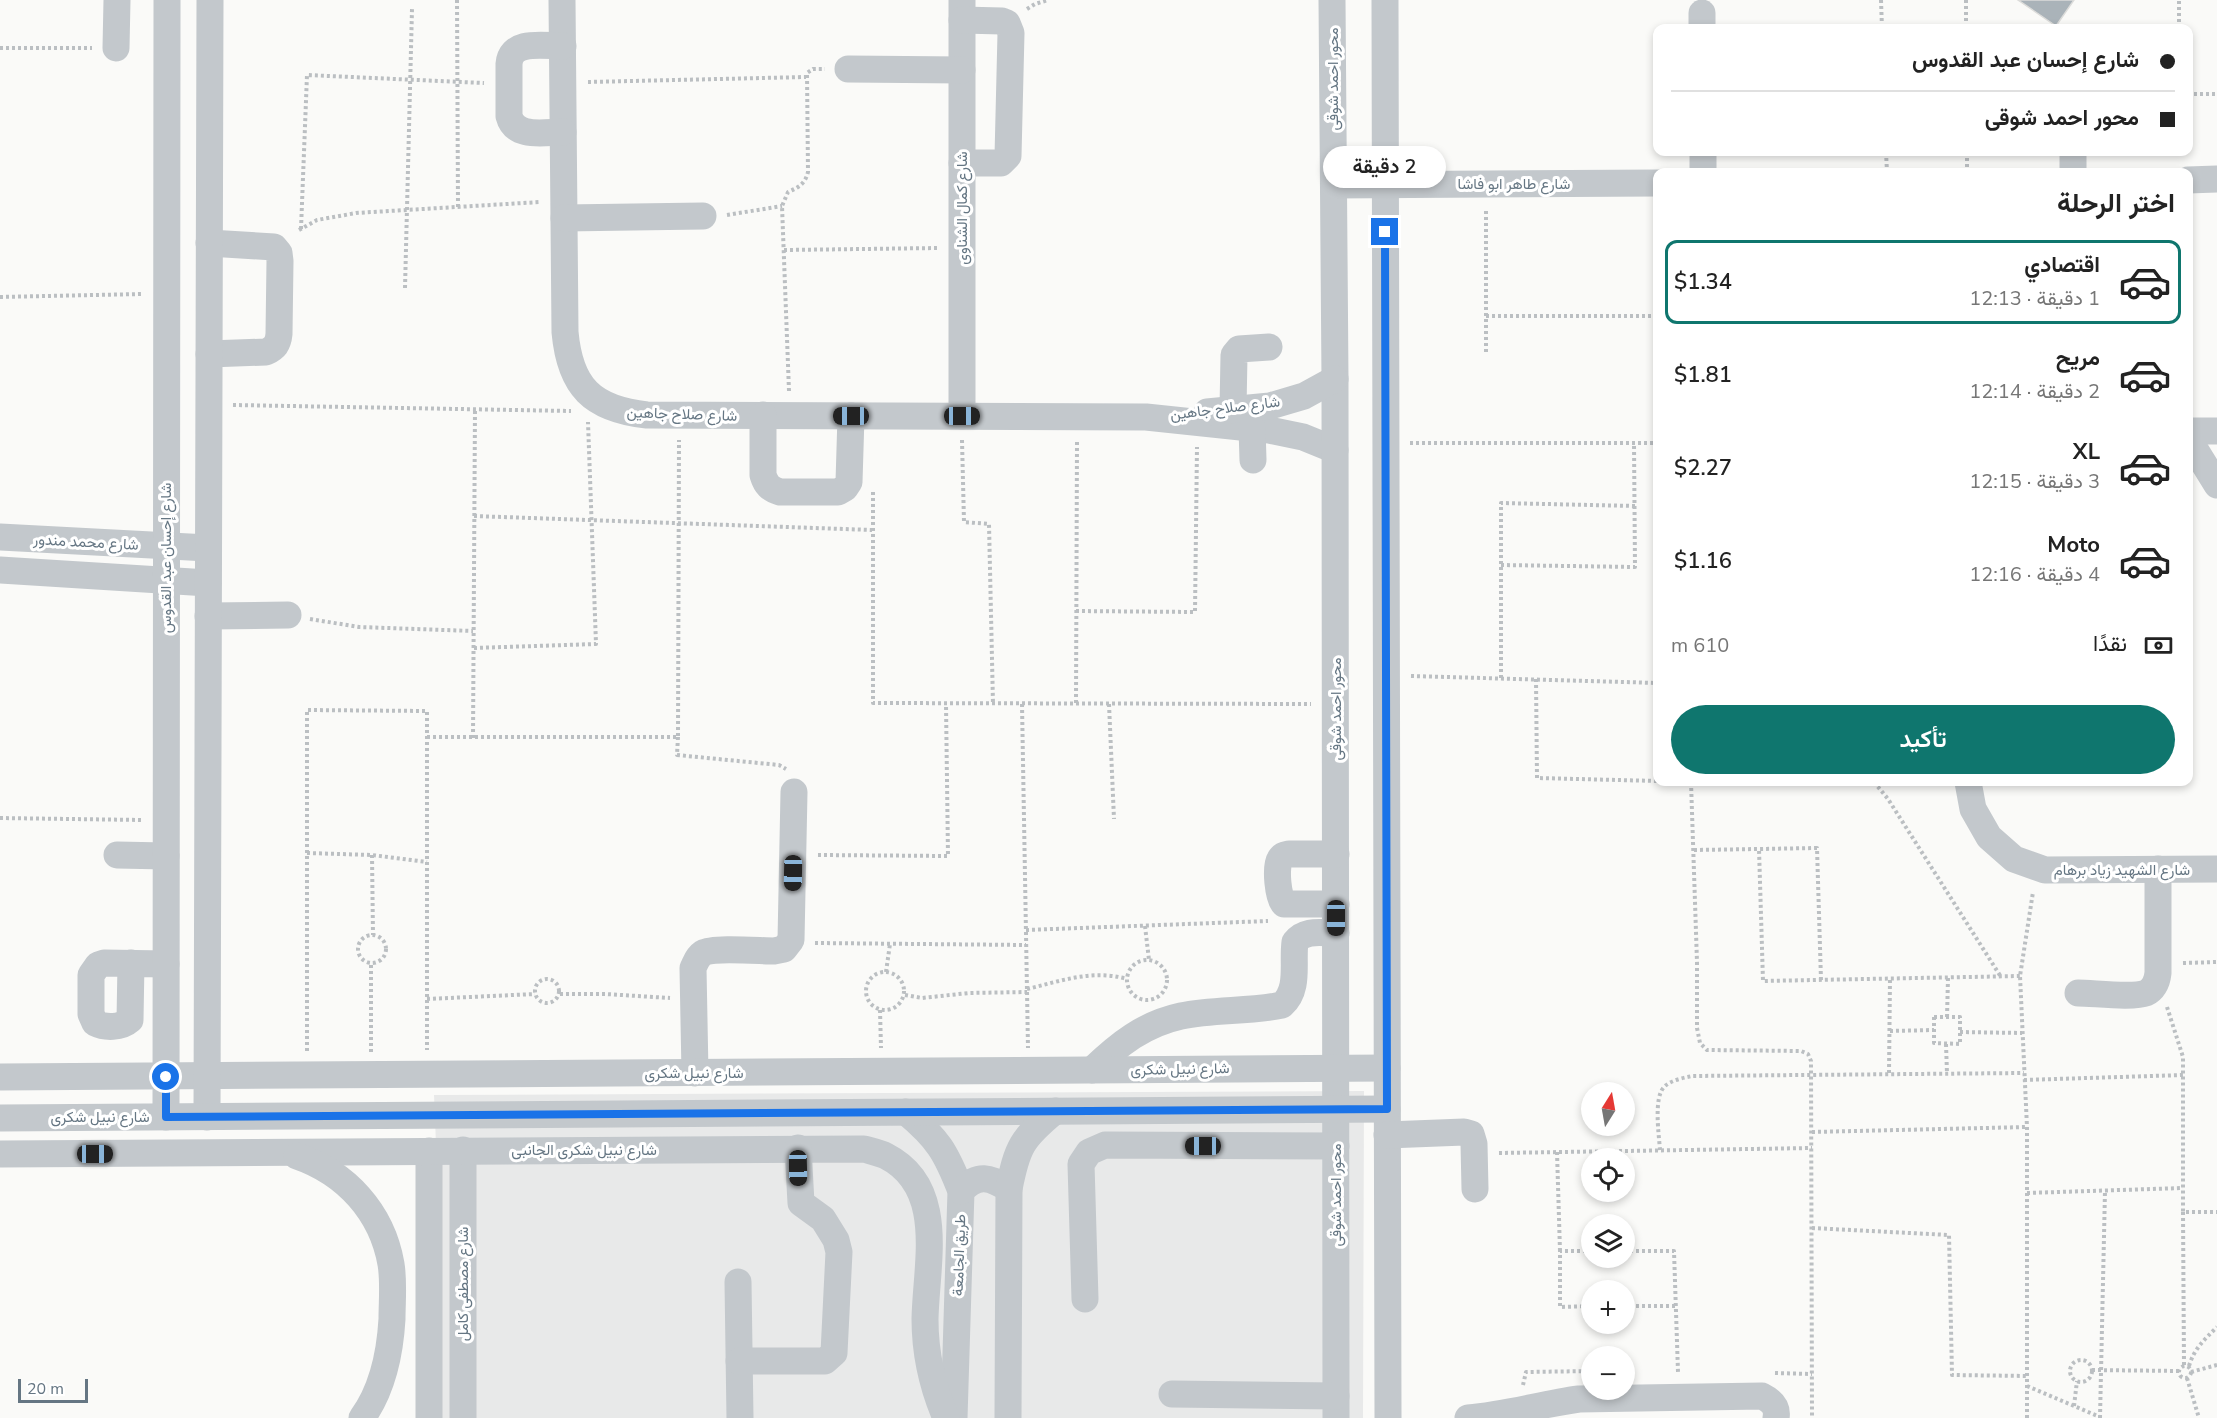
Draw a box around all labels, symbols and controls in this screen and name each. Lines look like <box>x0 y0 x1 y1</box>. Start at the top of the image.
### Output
street label: محور احمد شوقى <box>1323 28 1343 130</box>
text: شارع إحسان عبد القدوس <box>1912 45 2139 75</box>
text: محور احمد شوقى <box>1985 103 2139 133</box>
callout: 2 دقيقة <box>1324 145 1446 187</box>
street label: شارع كمال الشناوى <box>952 151 973 265</box>
text: 2 دقيقة <box>1352 153 1417 180</box>
street label: شارع طاهر ابو فاشا <box>1458 174 1571 195</box>
text: اختر الرحلة <box>2057 185 2175 222</box>
route end <box>1371 218 1398 245</box>
text: اقتصادي <box>2024 250 2100 280</box>
icon: car <box>2118 255 2172 309</box>
text: $1.34 <box>1674 267 1732 297</box>
text: 1 دقيقة · 12:13 <box>1969 285 2100 312</box>
text: مريح <box>2056 343 2100 373</box>
icon: car <box>2118 348 2172 402</box>
text: $1.81 <box>1674 360 1732 390</box>
text: 2 دقيقة · 12:14 <box>1969 378 2100 405</box>
street label: شارع صلاح جاهين <box>1169 391 1281 426</box>
street label: شارع صلاح جاهين <box>626 402 738 427</box>
car <box>833 407 869 425</box>
car <box>944 407 980 425</box>
text: XL <box>2073 437 2100 467</box>
icon: car <box>2118 441 2172 495</box>
text: $2.27 <box>1674 453 1732 483</box>
text: 3 دقيقة · 12:15 <box>1969 468 2100 495</box>
street label: شارع إحسان عبد القدوس <box>156 483 177 633</box>
street label: شارع محمد مندور <box>32 529 139 556</box>
text: Moto <box>2047 530 2100 560</box>
icon: car <box>2118 534 2172 588</box>
text: $1.16 <box>1674 546 1732 576</box>
text: 4 دقيقة · 12:16 <box>1969 561 2100 588</box>
text: نقدًا <box>2093 629 2127 659</box>
icon: cash <box>2142 629 2175 662</box>
text: 610 m <box>1671 632 1729 659</box>
street label: محور احمد شوقى <box>1326 658 1346 760</box>
button: تأكيد <box>1671 705 2175 774</box>
car <box>784 855 802 891</box>
street label: شارع الشهيد زياد برهام <box>2054 860 2190 881</box>
car <box>1327 900 1345 936</box>
street label: شارع نبيل شكرى <box>1130 1058 1230 1081</box>
route start <box>152 1063 179 1090</box>
street label: شارع نبيل شكرى <box>644 1063 744 1084</box>
north arrow <box>1581 1082 1635 1136</box>
map controls <box>1581 1082 1635 1400</box>
street label: شارع نبيل شكرى <box>50 1107 150 1128</box>
car <box>1185 1137 1221 1155</box>
street label: شارع نبيل شكرى الجانبى <box>511 1140 657 1161</box>
street label: محور احمد شوقى <box>1326 1144 1346 1246</box>
car <box>77 1145 113 1163</box>
button: locate <box>1581 1148 1635 1202</box>
car <box>789 1150 807 1186</box>
street label: طريق الجامعة <box>948 1213 970 1296</box>
button: layers <box>1581 1214 1635 1268</box>
street label: شارع مصطفى كامل <box>453 1226 474 1341</box>
button: + <box>1581 1280 1635 1334</box>
button: − <box>1581 1346 1635 1400</box>
scale bar <box>18 1376 88 1404</box>
text: 20 m <box>27 1378 64 1400</box>

